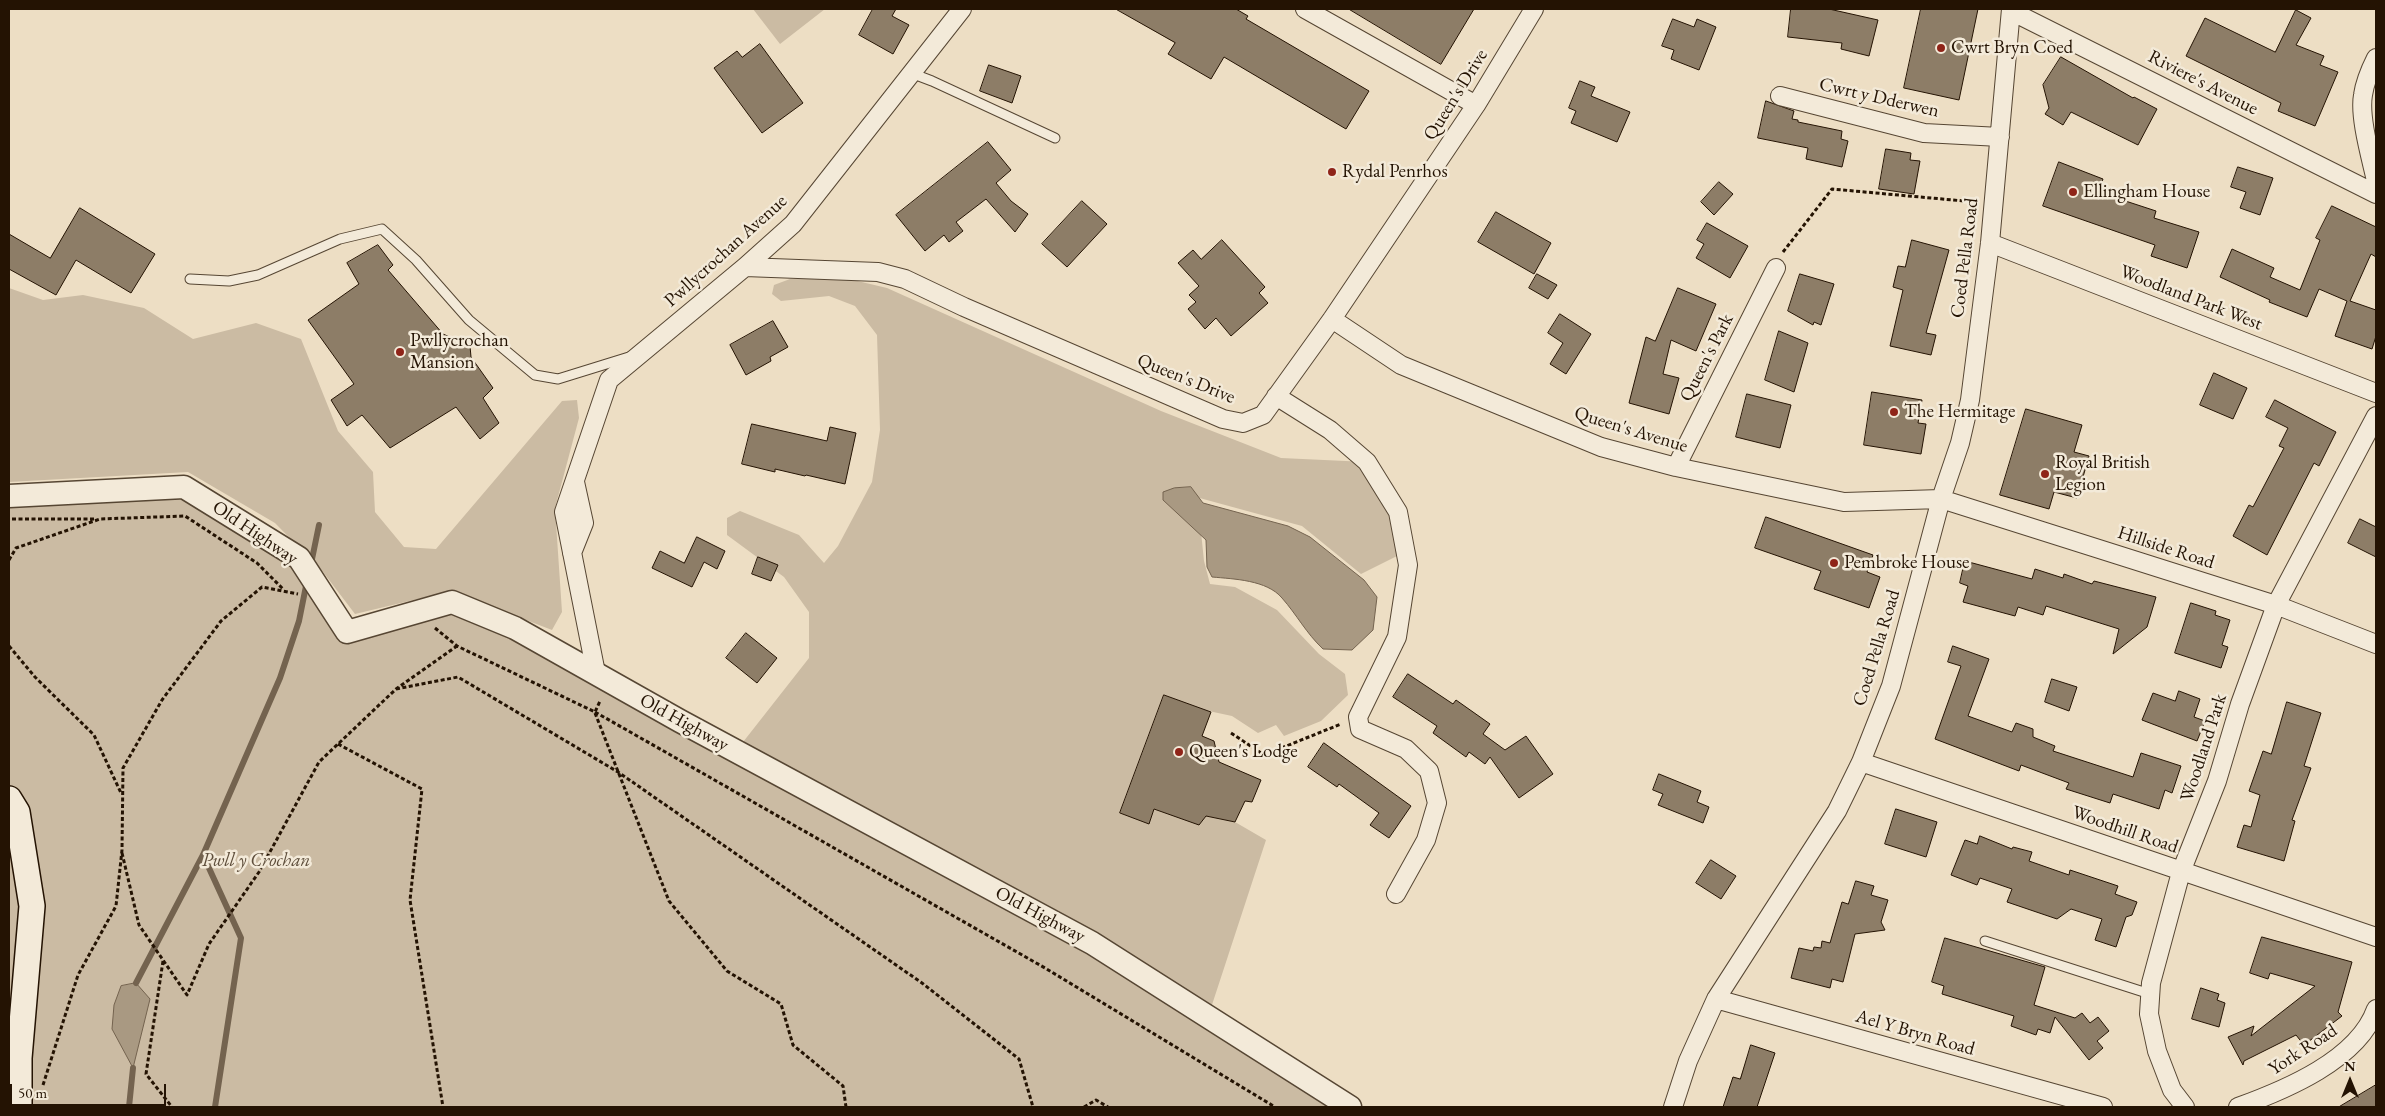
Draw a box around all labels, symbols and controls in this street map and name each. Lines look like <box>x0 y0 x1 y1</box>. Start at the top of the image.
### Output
place label: Cwrt Bryn Coed <box>1951 37 2073 59</box>
marker: Cwrt Bryn Coed <box>1935 42 1947 54</box>
street label: Queen's Drive <box>1419 45 1493 145</box>
street label: Riviere's Avenue <box>2144 45 2262 121</box>
street label: Cwrt y Dderwen <box>1817 73 1941 123</box>
place label: Rydal Penrhos <box>1342 161 1448 183</box>
marker: Rydal Penrhos <box>1326 166 1338 178</box>
place label: Ellingham House <box>2083 181 2210 203</box>
marker: Ellingham House <box>2067 186 2079 198</box>
street label: Pwllycrochan Avenue <box>660 190 792 312</box>
street label: Coed Pella Road <box>1946 197 1984 319</box>
street label: Woodland Park West <box>2117 260 2265 336</box>
street label: Queen's Park <box>1675 310 1739 406</box>
place label: Pwllycrochan Mansion <box>410 330 509 374</box>
marker: Pwllycrochan Mansion <box>394 346 406 358</box>
street label: Queen's Drive <box>1134 349 1238 409</box>
place label: The Hermitage <box>1904 401 2016 423</box>
street label: Queen's Avenue <box>1572 402 1690 458</box>
marker: The Hermitage <box>1888 406 1900 418</box>
place label: Royal British Legion <box>2055 452 2150 496</box>
marker: Royal British Legion <box>2039 468 2051 480</box>
street label: Old Highway <box>208 496 302 570</box>
street label: Hillside Road <box>2115 522 2217 574</box>
place label: Pembroke House <box>1844 552 1969 574</box>
marker: Pembroke House <box>1828 557 1840 569</box>
street label: Coed Pella Road <box>1848 587 1906 709</box>
street label: Old Highway <box>635 689 733 757</box>
street label: Woodland Park <box>2176 691 2232 805</box>
place label: Queen's Lodge <box>1189 741 1298 763</box>
marker: Queen's Lodge <box>1173 746 1185 758</box>
street label: Woodhill Road <box>2069 801 2181 859</box>
park label: Pwll y Crochan <box>202 850 310 872</box>
street label: Old Highway <box>991 882 1089 948</box>
street label: Ael Y Bryn Road <box>1853 1005 1977 1061</box>
street label: York Road <box>2264 1019 2342 1081</box>
north arrow <box>2325 1056 2375 1106</box>
text: N <box>2344 1057 2356 1075</box>
scale bar <box>12 1074 169 1106</box>
text: 50 m <box>18 1083 47 1102</box>

